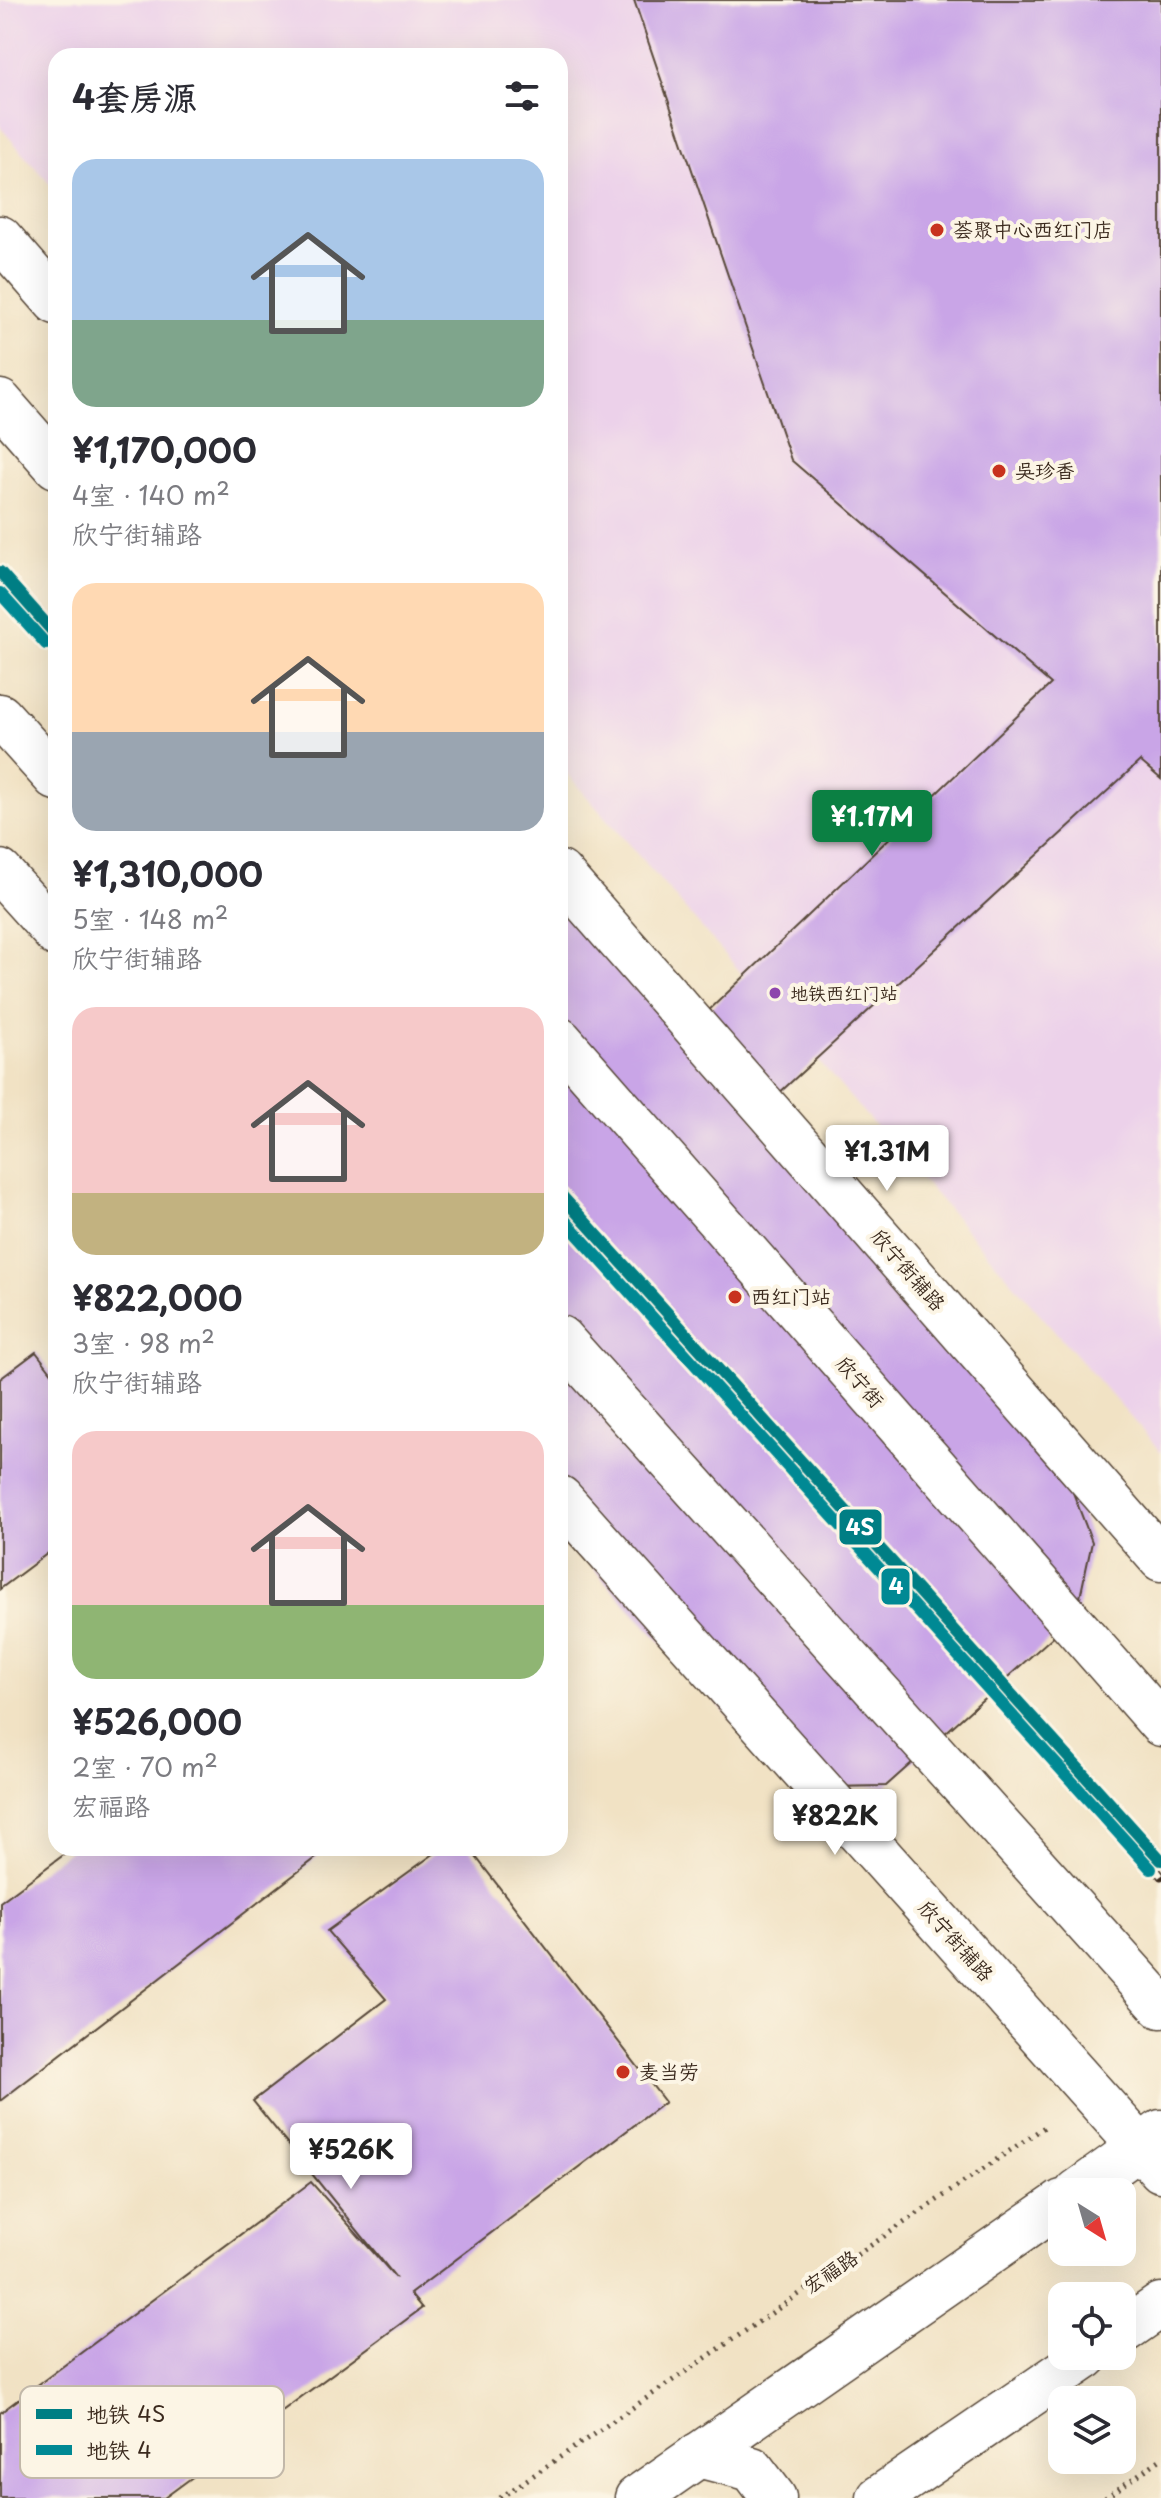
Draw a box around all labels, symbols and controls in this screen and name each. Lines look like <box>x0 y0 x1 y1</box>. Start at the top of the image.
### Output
text: 4套房源 <box>72 70 197 122</box>
icon: filters <box>500 74 544 118</box>
icon: home <box>236 211 380 355</box>
place label: 荟聚中心西红门店 <box>953 214 1113 244</box>
marker: 荟聚中心西红门店 <box>928 221 946 239</box>
text: ¥1,170,000 <box>72 423 257 475</box>
place label: 吴珍香 <box>1015 455 1075 485</box>
marker: 吴珍香 <box>990 462 1008 480</box>
text: 4室 · 140 m² <box>72 475 230 514</box>
text: 欣宁街辅路 <box>72 514 202 553</box>
icon: home <box>236 635 380 779</box>
pin: ¥1.17M <box>807 790 937 858</box>
text: ¥1.17M <box>830 796 914 835</box>
text: ¥1,310,000 <box>72 847 263 899</box>
text: 5室 · 148 m² <box>72 899 228 938</box>
text: 欣宁街辅路 <box>72 938 202 977</box>
place label: 地铁西红门站 <box>790 979 898 1006</box>
marker: 地铁西红门站 <box>767 985 783 1001</box>
icon: home <box>236 1059 380 1203</box>
pin: ¥1.31M <box>822 1125 952 1193</box>
text: ¥1.31M <box>844 1131 930 1170</box>
street label: 欣宁街辅路 <box>865 1222 954 1318</box>
text: ¥822,000 <box>72 1271 243 1323</box>
place label: 西红门站 <box>751 1281 831 1311</box>
marker: 西红门站 <box>726 1288 744 1306</box>
text: 3室 · 98 m² <box>72 1323 215 1362</box>
street label: 欣宁街 <box>830 1349 892 1414</box>
text: 欣宁街辅路 <box>72 1362 202 1401</box>
icon: home <box>236 1483 380 1627</box>
line badge: 4S <box>838 1508 883 1546</box>
text: 4S <box>846 1509 874 1542</box>
line badge: 4 <box>880 1567 911 1606</box>
text: 4 <box>889 1568 904 1601</box>
text: ¥526,000 <box>72 1695 242 1747</box>
text: 2室 · 70 m² <box>72 1747 218 1786</box>
text: 宏福路 <box>72 1786 150 1825</box>
pin: ¥822K <box>779 1789 891 1857</box>
text: ¥822K <box>792 1795 878 1834</box>
street label: 欣宁街辅路 <box>912 1893 1002 1988</box>
place label: 麦当劳 <box>639 2056 699 2086</box>
marker: 麦当劳 <box>614 2063 632 2081</box>
pin: ¥526K <box>295 2123 407 2191</box>
text: ¥526K <box>308 2129 394 2168</box>
north arrow <box>1048 2178 1136 2266</box>
map controls <box>1048 2178 1136 2474</box>
street label: 宏福路 <box>797 2241 865 2300</box>
button: locate <box>1048 2282 1136 2370</box>
legend <box>20 2386 284 2478</box>
button: layers <box>1048 2386 1136 2474</box>
text: 地铁 4S <box>86 2396 165 2429</box>
text: 地铁 4 <box>86 2432 152 2465</box>

